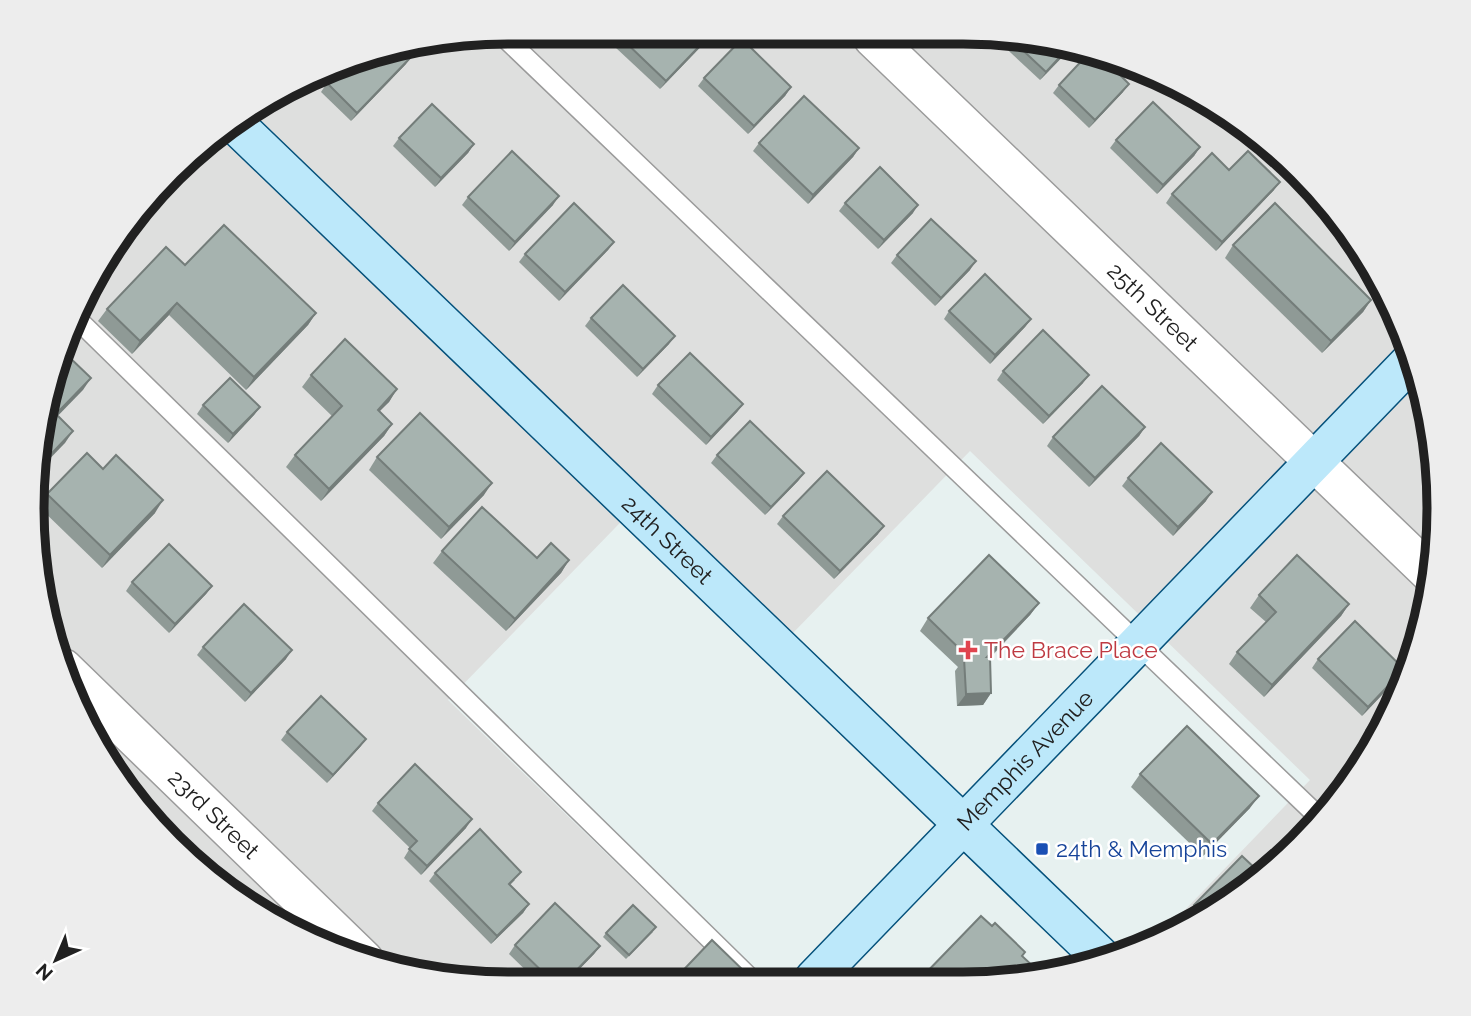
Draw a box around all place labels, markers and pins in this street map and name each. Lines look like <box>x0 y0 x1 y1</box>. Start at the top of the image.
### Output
place label: The Brace Place <box>984 636 1158 663</box>
marker: The Brace Place <box>958 640 978 660</box>
place label: 24th & Memphis <box>1056 835 1227 862</box>
marker: 24th & Memphis <box>1034 841 1050 857</box>

